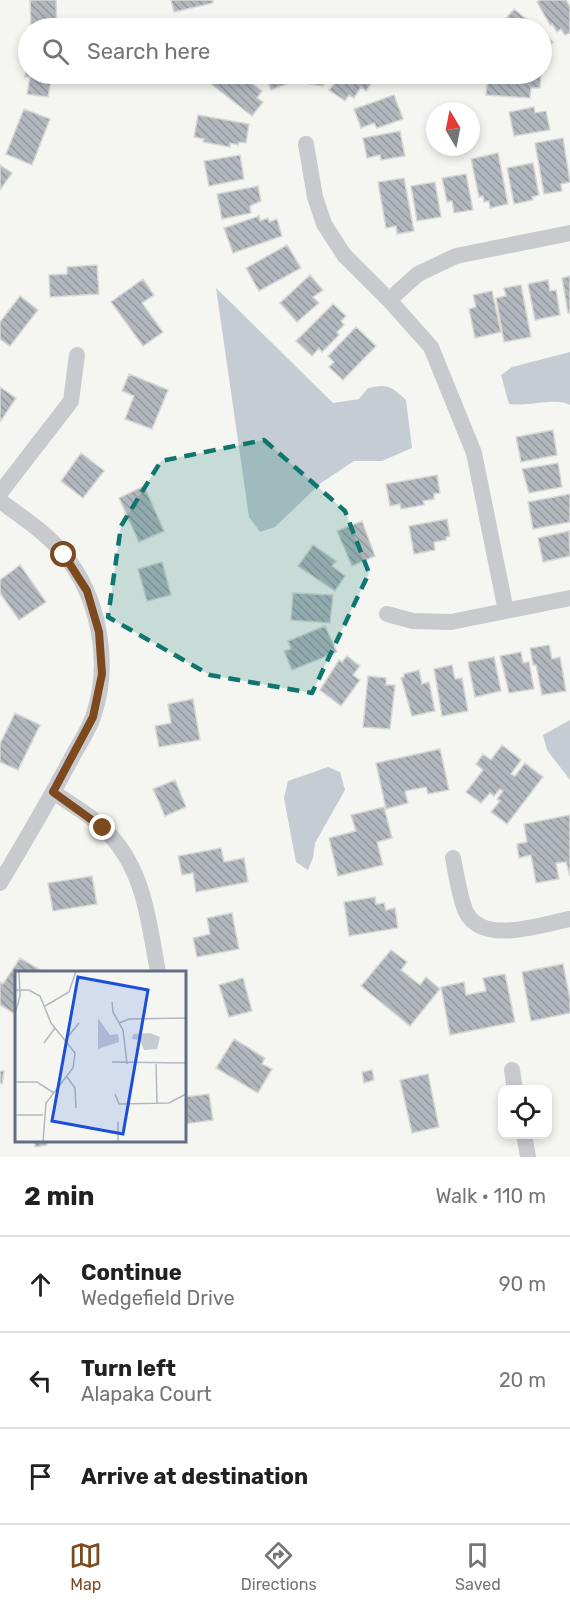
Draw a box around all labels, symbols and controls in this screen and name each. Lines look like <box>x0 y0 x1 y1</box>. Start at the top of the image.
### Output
search box <box>18 18 552 84</box>
icon: search <box>39 35 72 68</box>
text: Search here <box>87 38 210 65</box>
north arrow <box>426 102 480 156</box>
route start <box>50 541 76 567</box>
route end <box>89 814 115 840</box>
inset map <box>15 971 186 1142</box>
map controls <box>498 1085 552 1139</box>
button: locate <box>498 1085 552 1139</box>
text: 2 min <box>24 1181 94 1212</box>
text: Walk · 110 m <box>435 1184 546 1208</box>
text: Continue <box>81 1259 182 1286</box>
icon: ahead <box>24 1268 57 1301</box>
text: 90 m <box>499 1272 546 1296</box>
text: Wedgefield Drive <box>81 1286 235 1310</box>
text: Turn left <box>81 1355 176 1382</box>
icon: left <box>24 1364 57 1397</box>
text: 20 m <box>499 1368 546 1392</box>
text: Alapaka Court <box>81 1382 212 1406</box>
icon: arrive <box>24 1460 57 1493</box>
text: Arrive at destination <box>81 1463 308 1490</box>
tab: Map <box>69 1539 102 1594</box>
tab: Directions <box>241 1539 317 1594</box>
tab: Saved <box>455 1539 501 1594</box>

